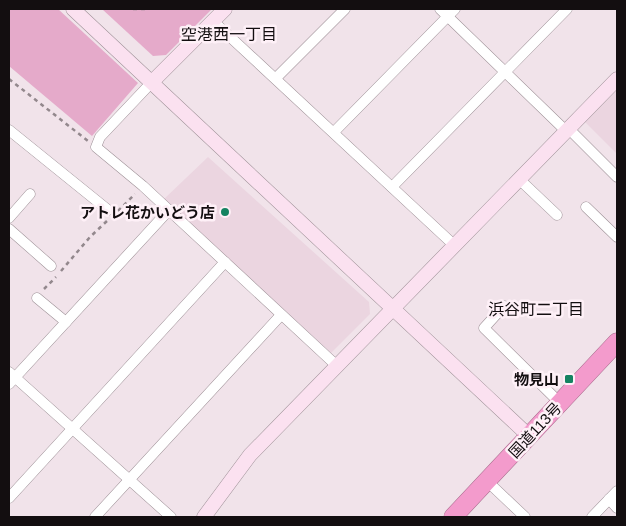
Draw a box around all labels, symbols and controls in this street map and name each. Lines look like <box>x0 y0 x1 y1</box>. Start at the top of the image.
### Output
district label: 空港西一丁目 <box>181 26 277 43</box>
place label: アトレ花かいどう店 <box>80 204 215 221</box>
marker: アトレ花かいどう店 <box>219 206 231 218</box>
district label: 浜谷町二丁目 <box>488 301 584 318</box>
place label: 物見山 <box>514 371 559 388</box>
marker: 物見山 <box>563 373 575 385</box>
street label: 国道113号 <box>505 399 565 461</box>

